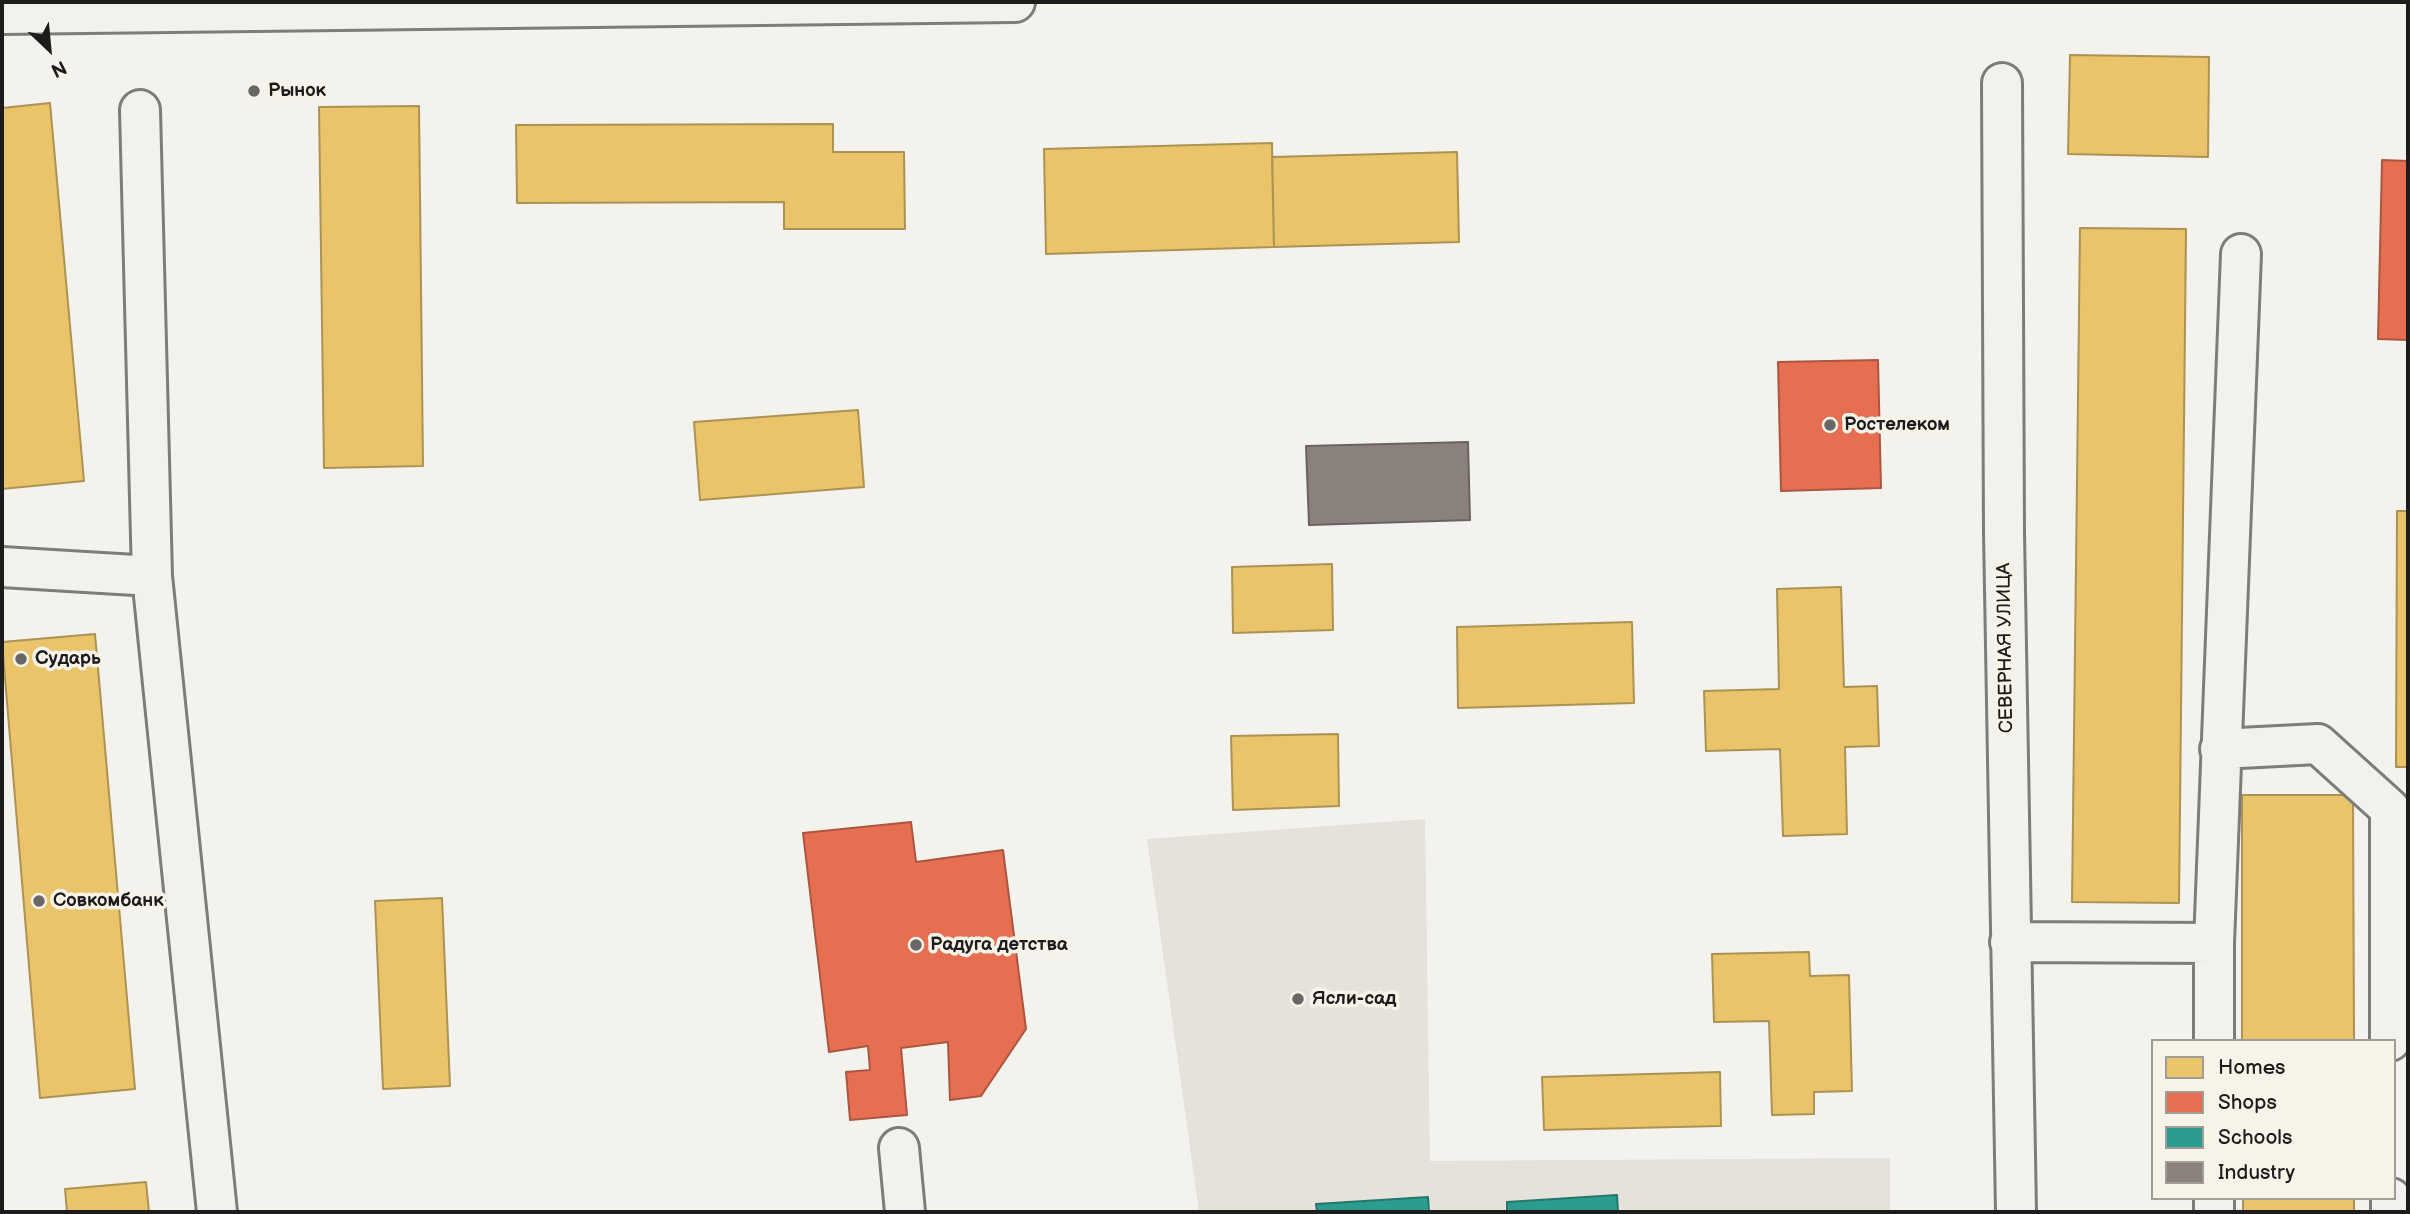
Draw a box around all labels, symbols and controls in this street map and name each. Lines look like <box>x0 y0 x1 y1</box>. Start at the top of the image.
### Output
north arrow <box>14 14 84 84</box>
text: N <box>47 55 70 82</box>
place label: Рынок <box>268 80 326 102</box>
marker: Рынок <box>246 83 262 99</box>
place label: Ростелеком <box>1844 414 1950 436</box>
marker: Ростелеком <box>1822 417 1838 433</box>
street label: СЕВЕРНАЯ УЛИЦА <box>1993 563 2019 733</box>
place label: Cударь <box>35 648 101 670</box>
marker: Cударь <box>13 651 29 667</box>
place label: Совкомбанк <box>53 890 164 912</box>
marker: Совкомбанк <box>31 893 47 909</box>
place label: Радуга детства <box>930 934 1068 956</box>
marker: Радуга детства <box>908 937 924 953</box>
place label: Ясли-сад <box>1312 988 1396 1010</box>
marker: Ясли-сад <box>1290 991 1306 1007</box>
legend <box>2151 1039 2396 1200</box>
text: Homes <box>2218 1055 2286 1080</box>
text: Shops <box>2218 1090 2277 1115</box>
text: Schools <box>2218 1125 2292 1150</box>
text: Industry <box>2218 1160 2295 1185</box>

